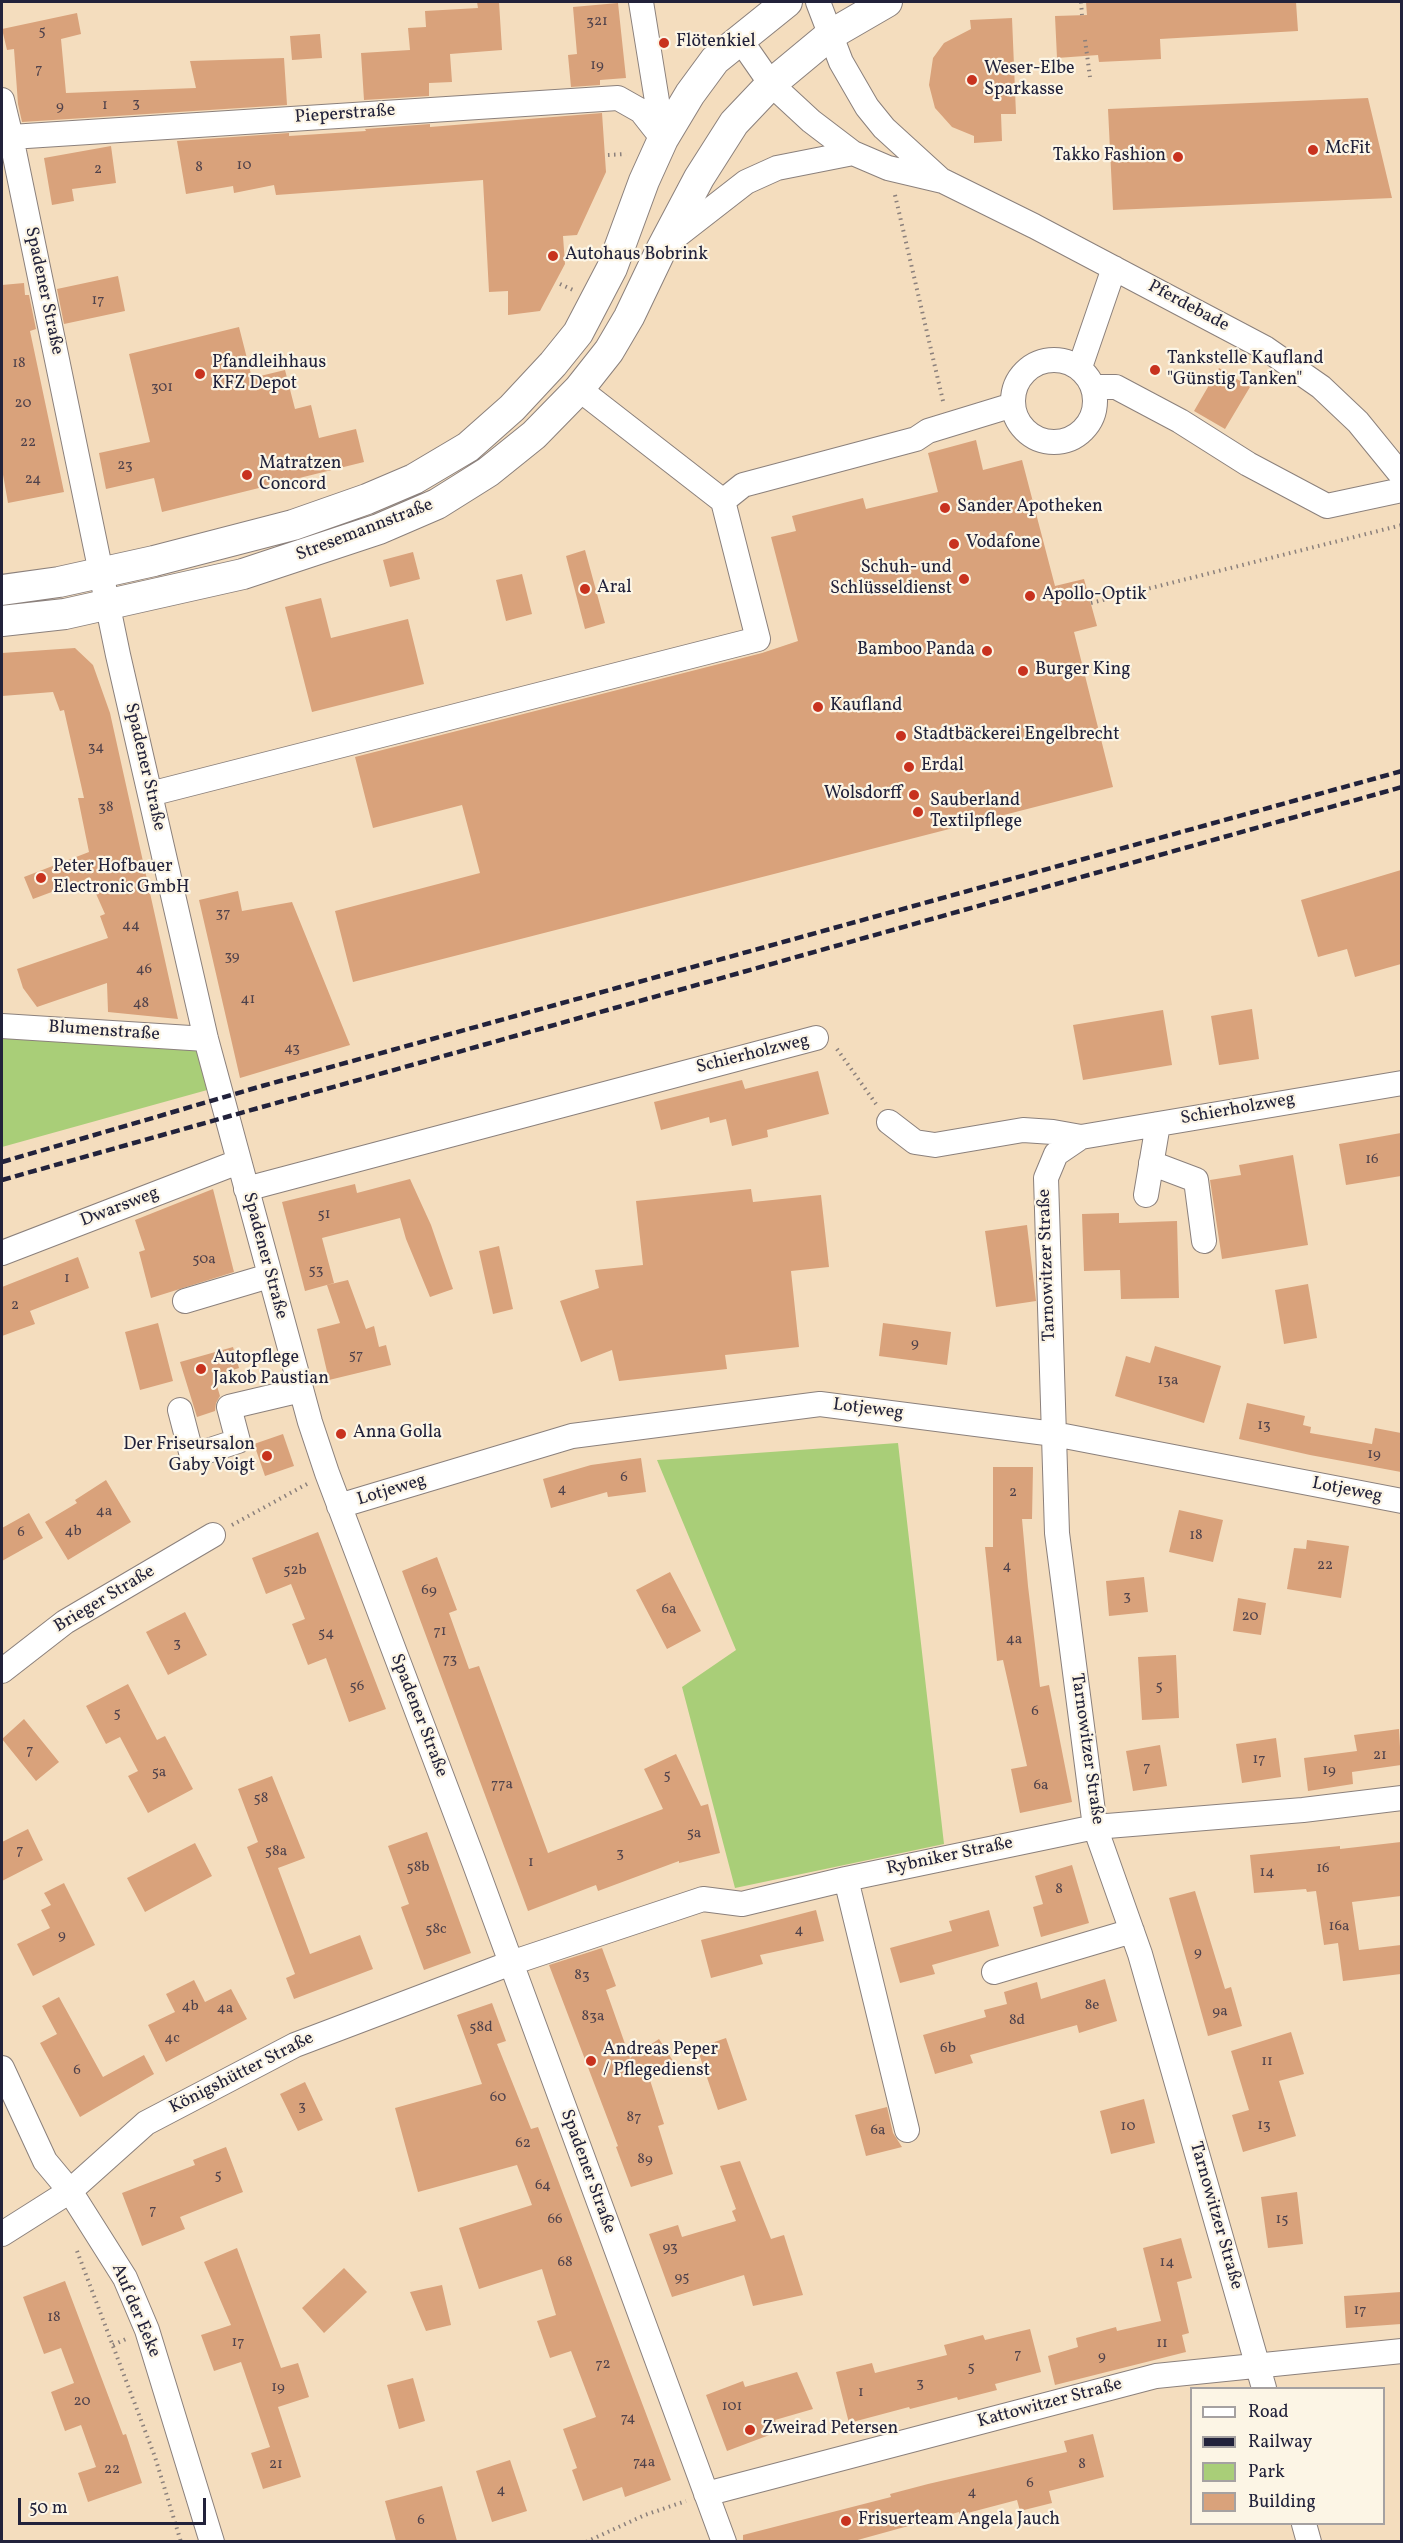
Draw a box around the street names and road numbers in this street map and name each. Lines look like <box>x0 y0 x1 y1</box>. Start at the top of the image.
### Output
street label: Pieperstraße <box>294 101 396 129</box>
street label: Spadener Straße <box>19 225 67 357</box>
street label: Pferdebade <box>1144 277 1232 337</box>
street label: Stresemannstraße <box>294 495 436 567</box>
street label: Spadener Straße <box>119 701 169 833</box>
street label: Blumenstraße <box>47 1017 161 1047</box>
street label: Schierholzweg <box>694 1031 812 1079</box>
street label: Schierholzweg <box>1179 1089 1297 1131</box>
street label: Dwarsweg <box>78 1183 162 1233</box>
street label: Tarnowitzer Straße <box>1035 1188 1061 1342</box>
street label: Spadener Straße <box>237 1190 291 1322</box>
street label: Lotjeweg <box>831 1395 905 1425</box>
street label: Lotjeweg <box>355 1470 429 1512</box>
street label: Lotjeweg <box>1310 1474 1384 1508</box>
street label: Brieger Straße <box>51 1561 159 1639</box>
street label: Spadener Straße <box>385 1651 451 1781</box>
street label: Tarnowitzer Straße <box>1065 1672 1107 1826</box>
street label: Rybniker Straße <box>885 1833 1015 1881</box>
street label: Königshütter Straße <box>166 2028 318 2120</box>
street label: Spadener Straße <box>555 2107 619 2237</box>
street label: Tarnowitzer Straße <box>1184 2140 1246 2292</box>
street label: Auf der Eeke <box>106 2261 164 2361</box>
street label: Kattowitzer Straße <box>975 2374 1125 2434</box>

